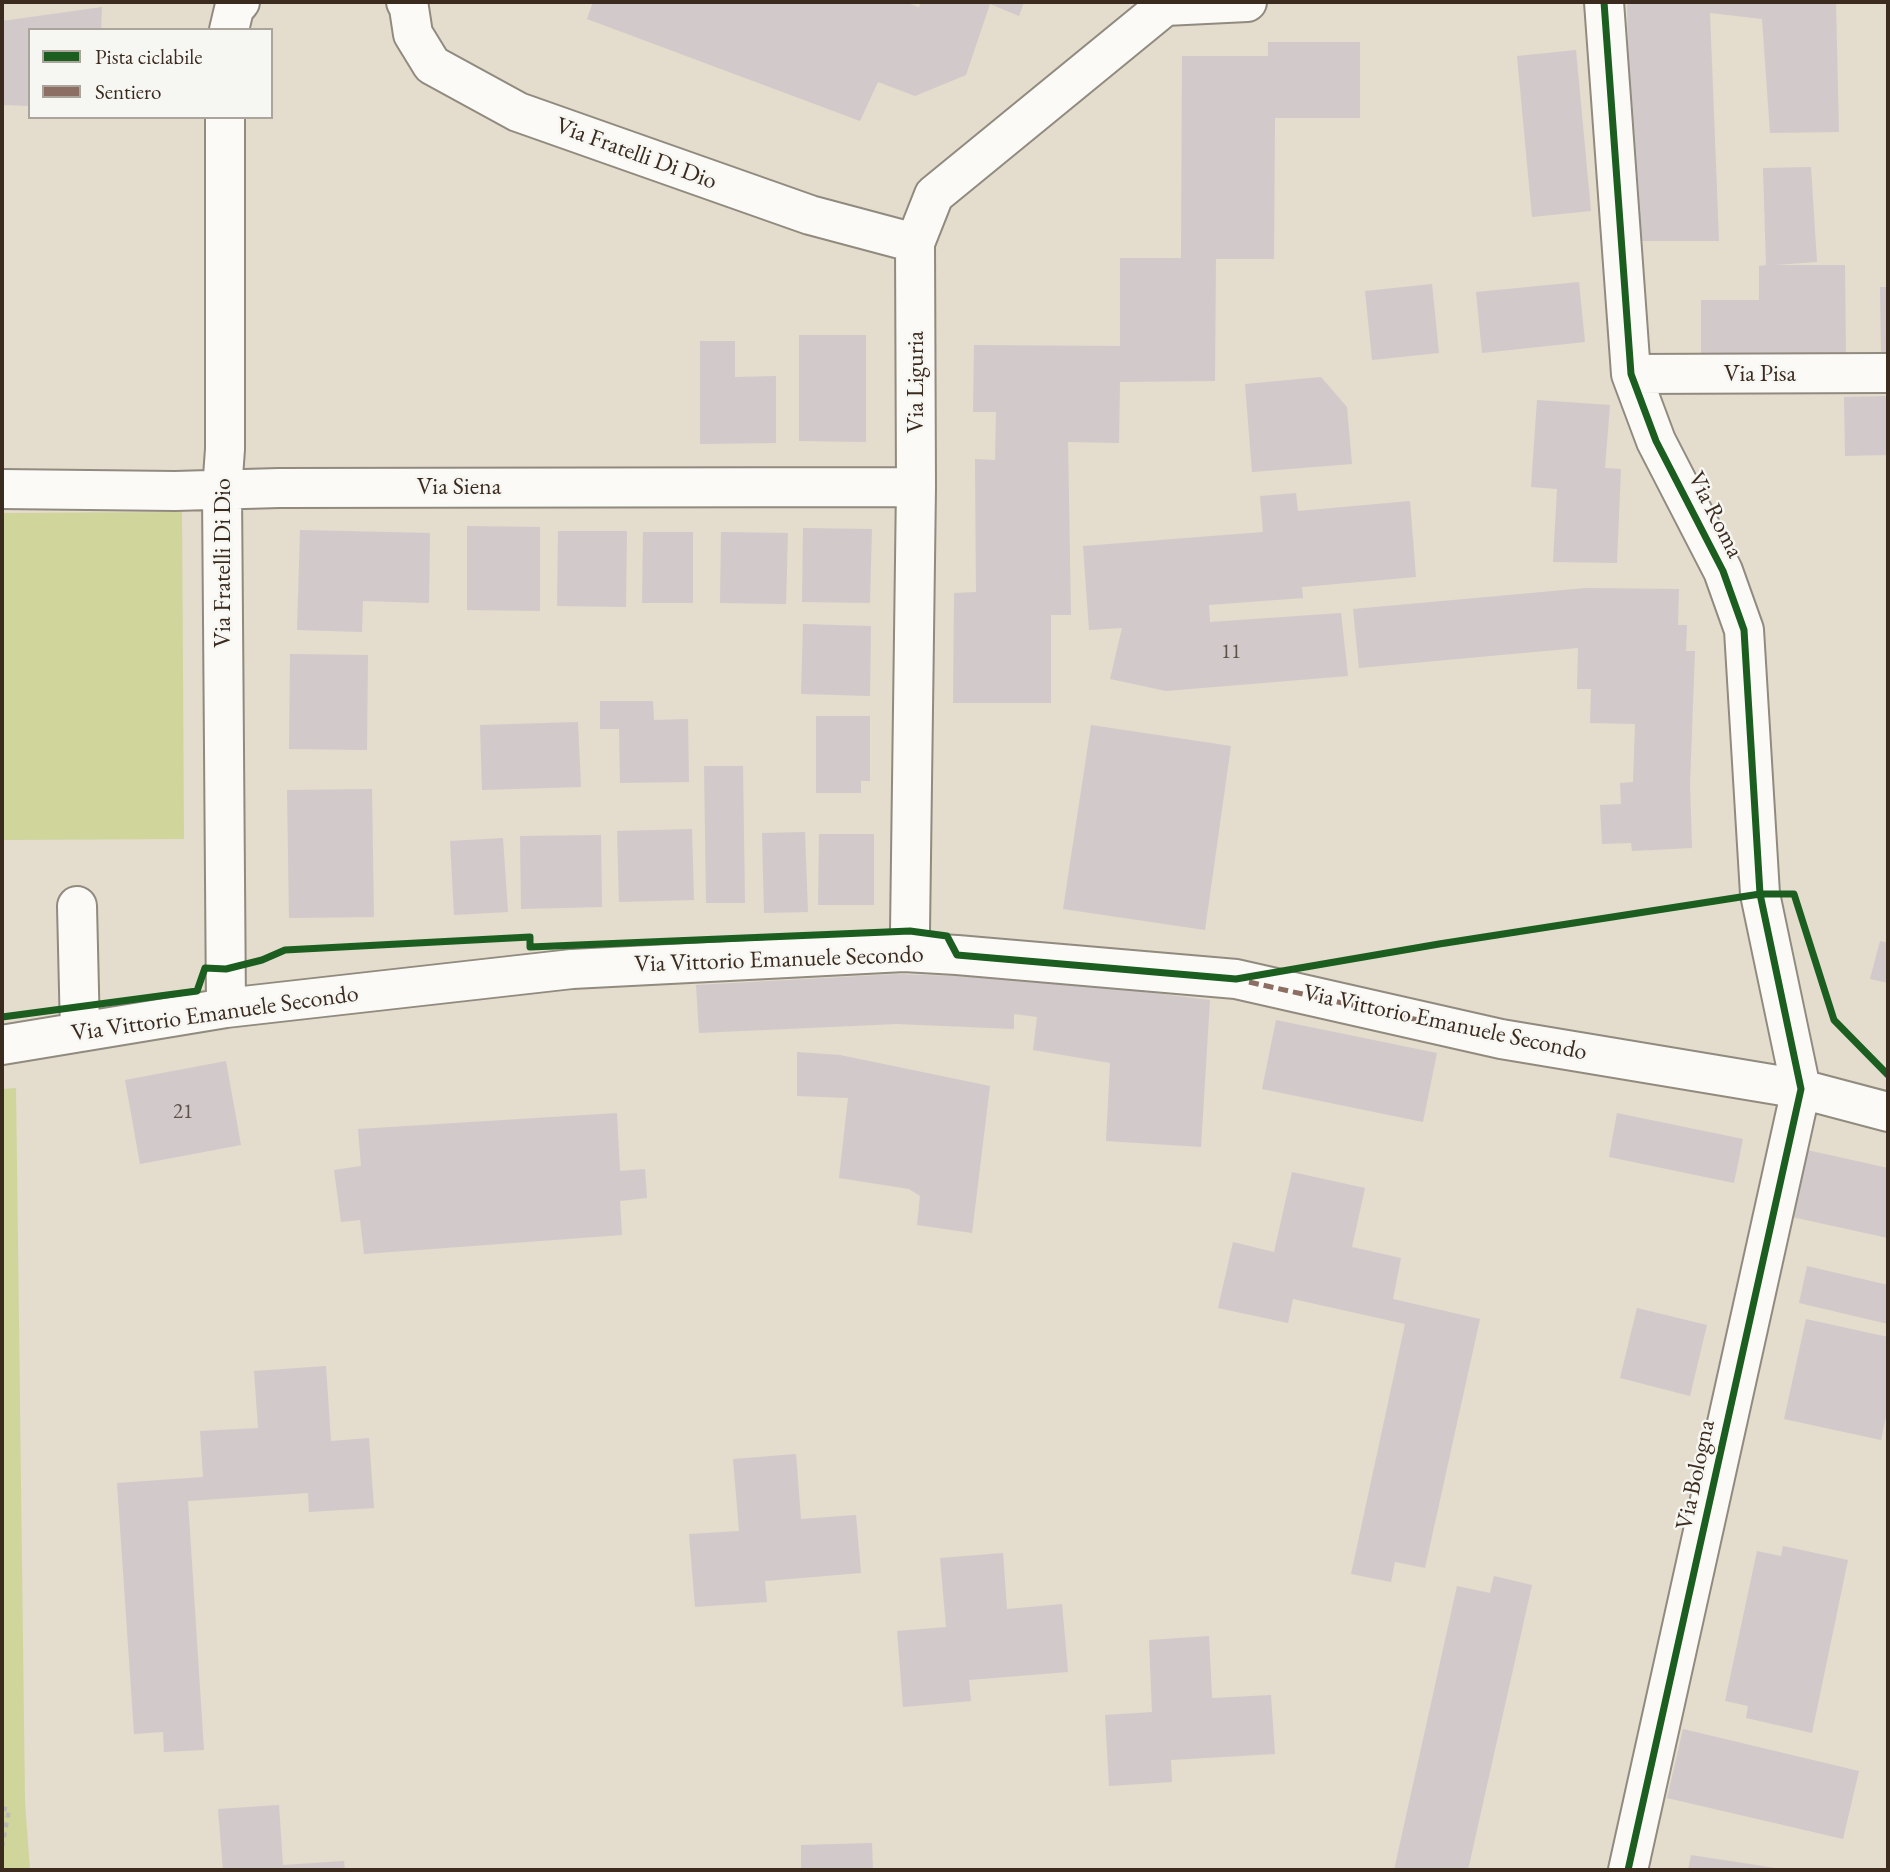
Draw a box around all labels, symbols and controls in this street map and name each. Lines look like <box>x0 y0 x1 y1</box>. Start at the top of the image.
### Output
legend <box>28 28 273 119</box>
text: Pista ciclabile <box>95 43 203 70</box>
text: Sentiero <box>95 78 161 105</box>
street label: Via Fratelli Di Dio <box>551 111 721 197</box>
street label: Via Liguria <box>902 331 930 433</box>
street label: Via Pisa <box>1724 360 1796 388</box>
street label: Via Roma <box>1681 467 1749 563</box>
street label: Via Siena <box>417 473 501 501</box>
street label: Via Fratelli Di Dio <box>209 478 237 648</box>
house number: 11 <box>1221 639 1241 665</box>
street label: Via Vittorio Emanuele Secondo <box>634 941 924 979</box>
street label: Via Vittorio Emanuele Secondo <box>1300 979 1590 1067</box>
street label: Via Vittorio Emanuele Secondo <box>70 980 360 1048</box>
house number: 21 <box>173 1099 193 1125</box>
street label: Via Bologna <box>1670 1417 1722 1533</box>

